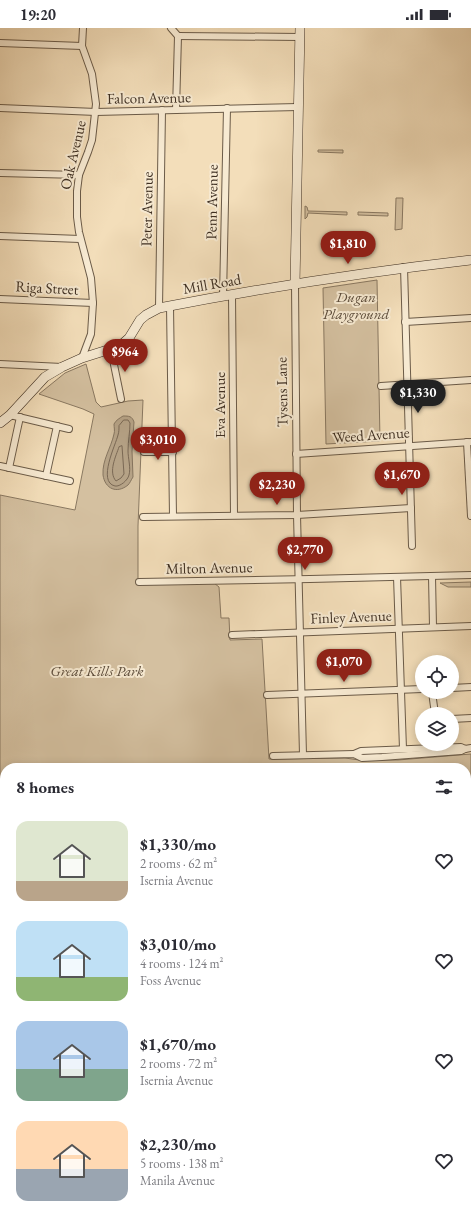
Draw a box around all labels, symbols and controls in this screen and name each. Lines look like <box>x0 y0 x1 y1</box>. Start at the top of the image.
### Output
text: 19:20 <box>20 5 56 24</box>
street label: Falcon Avenue <box>107 87 191 108</box>
street label: Oak Avenue <box>55 118 90 191</box>
street label: Penn Avenue <box>201 164 222 240</box>
street label: Peter Avenue <box>136 171 157 247</box>
pin: $1,810 <box>315 231 381 265</box>
text: $1,810 <box>330 235 366 252</box>
street label: Mill Road <box>181 269 243 298</box>
street label: Riga Street <box>15 276 79 299</box>
park label: Dugan Playground <box>323 287 390 323</box>
pin: $964 <box>101 339 149 373</box>
text: $964 <box>112 343 138 360</box>
street label: Tysens Lane <box>271 357 292 427</box>
street label: Eva Avenue <box>210 372 229 438</box>
pin: $1,330 <box>385 380 451 414</box>
text: $1,330 <box>400 384 436 401</box>
street label: Weed Avenue <box>332 422 410 447</box>
pin: $3,010 <box>125 427 191 461</box>
text: $3,010 <box>140 431 176 448</box>
pin: $1,670 <box>369 462 435 496</box>
text: $1,670 <box>384 466 420 483</box>
pin: $2,230 <box>244 472 310 506</box>
text: $2,230 <box>259 476 295 493</box>
pin: $2,770 <box>272 537 338 571</box>
text: $2,770 <box>287 541 323 558</box>
street label: Milton Avenue <box>165 557 253 578</box>
street label: Finley Avenue <box>310 606 392 627</box>
pin: $1,070 <box>311 649 377 683</box>
text: $1,070 <box>326 653 362 670</box>
map controls <box>415 655 459 751</box>
button: locate <box>415 655 459 699</box>
park label: Great Kills Park <box>50 661 144 680</box>
button: layers <box>415 707 459 751</box>
text: 8 homes <box>16 776 74 798</box>
icon: filters <box>433 776 455 798</box>
text: $1,330/mo <box>140 833 216 855</box>
icon: home <box>48 837 96 885</box>
icon: heart <box>433 850 455 872</box>
text: 2 rooms · 62 m² <box>140 855 217 872</box>
text: Isernia Avenue <box>140 872 213 889</box>
text: $3,010/mo <box>140 933 216 955</box>
icon: home <box>48 937 96 985</box>
icon: heart <box>433 950 455 972</box>
text: 4 rooms · 124 m² <box>140 955 224 972</box>
text: Foss Avenue <box>140 972 201 989</box>
text: $1,670/mo <box>140 1033 216 1055</box>
icon: home <box>48 1037 96 1085</box>
icon: heart <box>433 1050 455 1072</box>
text: 2 rooms · 72 m² <box>140 1055 217 1072</box>
text: Isernia Avenue <box>140 1072 213 1089</box>
text: $2,230/mo <box>140 1133 216 1155</box>
icon: home <box>48 1137 96 1185</box>
icon: heart <box>433 1150 455 1172</box>
text: 5 rooms · 138 m² <box>140 1155 224 1172</box>
text: Manila Avenue <box>140 1172 215 1189</box>

